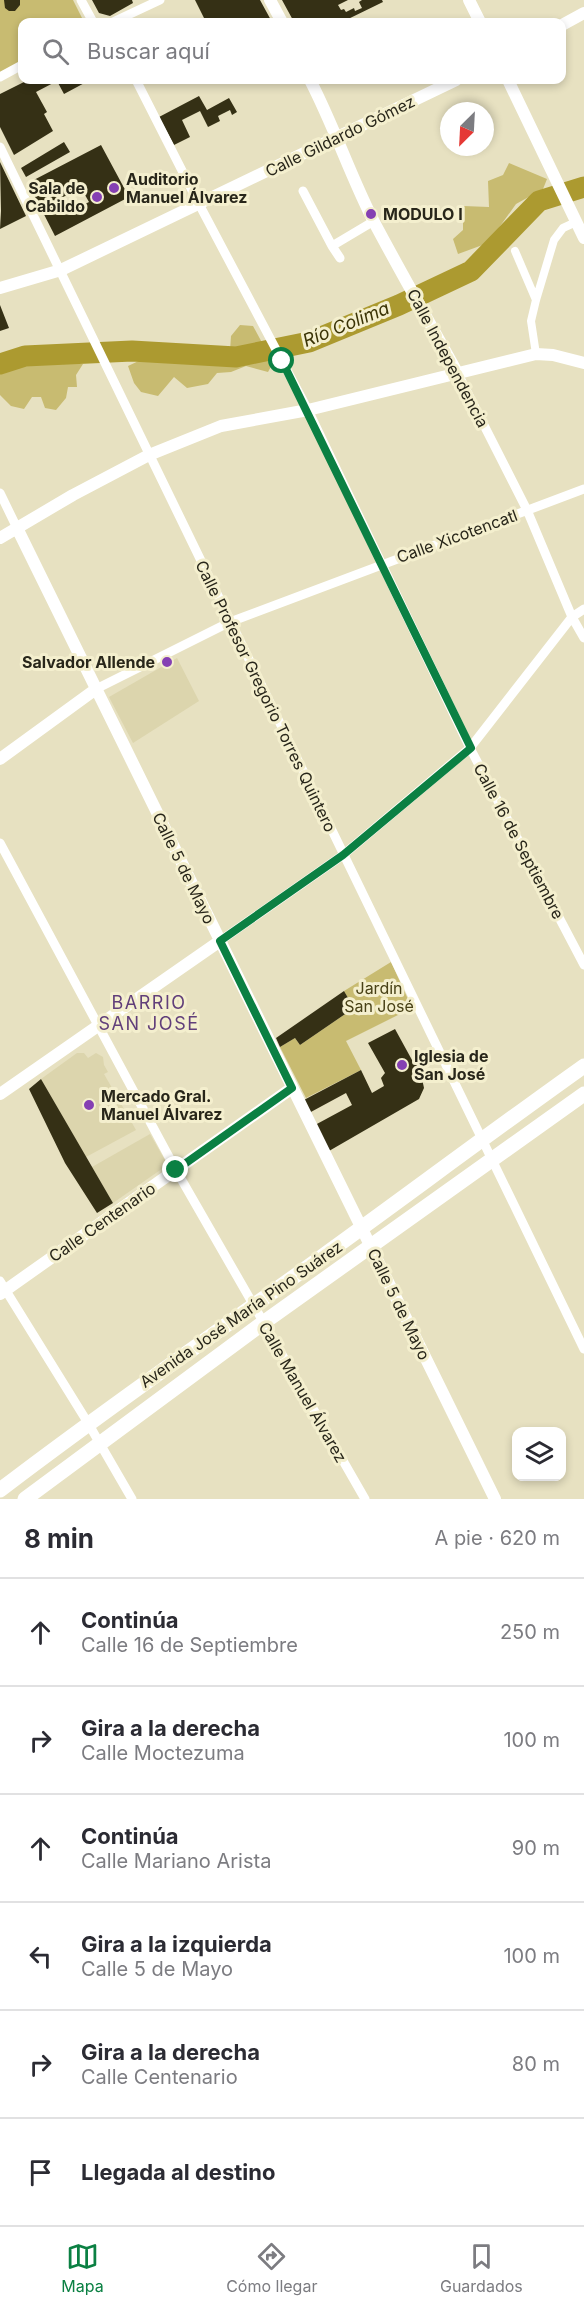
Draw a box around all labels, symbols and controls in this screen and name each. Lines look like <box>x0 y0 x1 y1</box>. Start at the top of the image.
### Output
search box <box>18 18 566 84</box>
icon: search <box>39 35 72 68</box>
text: Buscar aquí <box>87 38 210 64</box>
street label: Calle Gildardo Gómez <box>262 91 418 181</box>
north arrow <box>440 102 494 156</box>
place label: Auditorio Manuel Álvarez <box>126 169 247 207</box>
place label: Sala de Cabildo <box>25 178 85 216</box>
marker: Auditorio Manuel Álvarez <box>107 181 121 195</box>
marker: Sala de Cabildo <box>90 190 104 204</box>
place label: MODULO I <box>383 204 463 224</box>
marker: MODULO I <box>364 207 378 221</box>
street label: Calle Independencia <box>403 285 493 431</box>
water label: Río Colima <box>300 297 392 351</box>
route start <box>268 347 294 373</box>
street label: Calle Xicotencatl <box>394 505 520 567</box>
street label: Calle Profesor Gregorio Torres Quintero <box>191 557 341 835</box>
place label: Salvador Allende <box>22 652 155 672</box>
marker: Salvador Allende <box>160 655 174 669</box>
street label: Calle 16 de Septiembre <box>469 760 569 922</box>
street label: Calle 5 de Mayo <box>148 809 220 927</box>
park label: Jardín San José <box>344 978 414 1016</box>
district label: BARRIO SAN JOSÉ <box>99 992 200 1034</box>
place label: Iglesia de San José <box>414 1046 488 1084</box>
marker: Iglesia de San José <box>395 1058 409 1072</box>
place label: Mercado Gral. Manuel Álvarez <box>101 1086 222 1124</box>
marker: Mercado Gral. Manuel Álvarez <box>82 1098 96 1112</box>
route end <box>162 1156 188 1182</box>
street label: Calle Centenario <box>45 1178 159 1266</box>
street label: Avenida José María Pino Suárez <box>136 1236 346 1392</box>
street label: Calle 5 de Mayo <box>363 1245 435 1363</box>
street label: Calle Manuel Álvarez <box>255 1318 351 1466</box>
map controls <box>512 1427 566 1481</box>
button: layers <box>512 1427 566 1481</box>
text: 8 min <box>24 1523 94 1554</box>
text: A pie · 620 m <box>434 1526 560 1550</box>
text: Continúa <box>81 1607 179 1633</box>
icon: ahead <box>24 1616 57 1649</box>
text: 250 m <box>500 1620 560 1644</box>
text: Calle 16 de Septiembre <box>81 1633 298 1657</box>
text: Gira a la derecha <box>81 1715 260 1741</box>
icon: right <box>24 1724 57 1757</box>
text: 100 m <box>503 1728 560 1752</box>
text: Calle Moctezuma <box>81 1741 245 1765</box>
text: Continúa <box>81 1823 179 1849</box>
icon: ahead <box>24 1832 57 1865</box>
text: 90 m <box>512 1836 560 1860</box>
text: Calle Mariano Arista <box>81 1849 271 1873</box>
text: Gira a la izquierda <box>81 1931 272 1957</box>
icon: left <box>24 1940 57 1973</box>
text: 100 m <box>503 1944 560 1968</box>
text: Calle 5 de Mayo <box>81 1957 233 1981</box>
text: Gira a la derecha <box>81 2039 260 2065</box>
icon: right <box>24 2048 57 2081</box>
text: 80 m <box>512 2052 560 2076</box>
text: Calle Centenario <box>81 2065 238 2089</box>
icon: arrive <box>24 2156 57 2189</box>
text: Llegada al destino <box>81 2159 275 2185</box>
tab: Mapa <box>61 2240 104 2296</box>
tab: Cómo llegar <box>226 2240 317 2296</box>
tab: Guardados <box>440 2240 523 2296</box>

